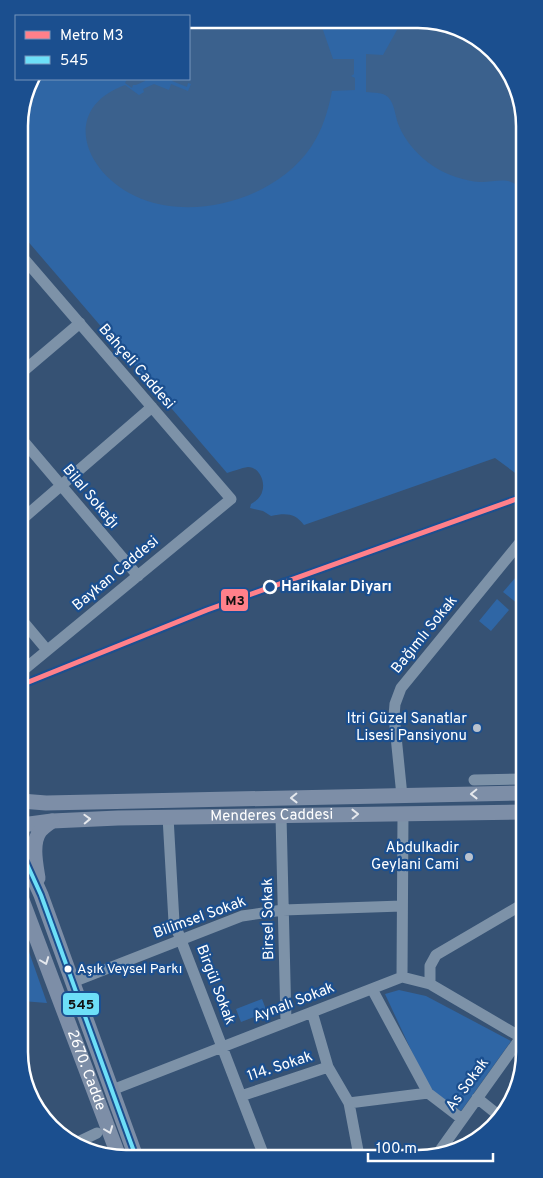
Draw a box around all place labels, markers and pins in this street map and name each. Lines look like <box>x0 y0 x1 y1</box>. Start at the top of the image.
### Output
place label: Harikalar Diyarı <box>281 578 392 597</box>
marker: Harikalar Diyarı <box>263 580 277 594</box>
place label: Itri Güzel Sanatlar Lisesi Pansiyonu <box>346 710 467 746</box>
marker: Itri Güzel Sanatlar Lisesi Pansiyonu <box>471 722 483 734</box>
place label: Abdulkadir Geylani Cami <box>371 839 459 875</box>
marker: Abdulkadir Geylani Cami <box>463 851 475 863</box>
place label: Aşık Veysel Parkı <box>77 961 182 978</box>
marker: Aşık Veysel Parkı <box>63 964 73 974</box>

